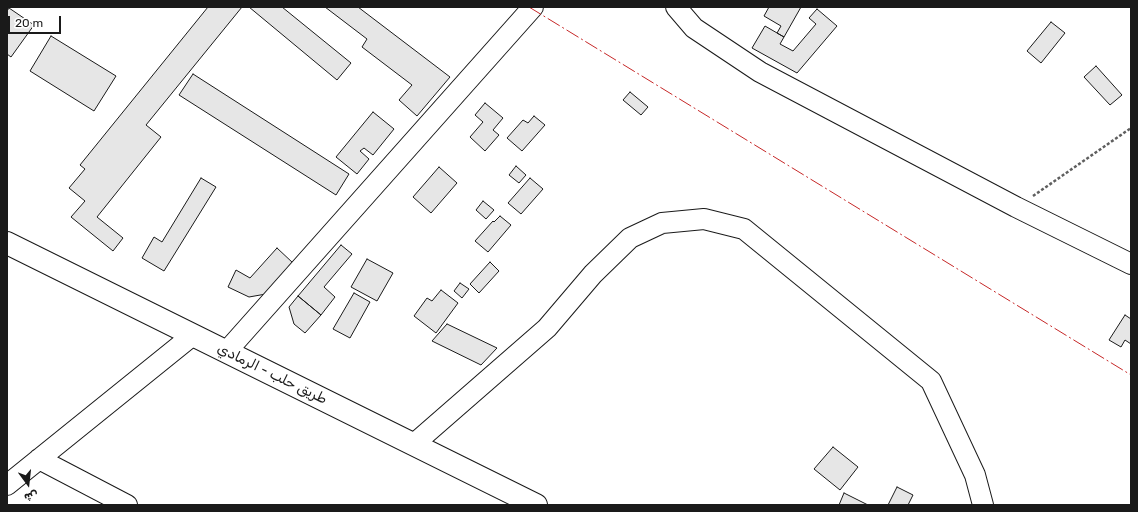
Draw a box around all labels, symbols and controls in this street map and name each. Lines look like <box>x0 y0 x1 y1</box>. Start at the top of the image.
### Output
scale bar <box>10 8 63 34</box>
text: 20 m <box>15 16 43 30</box>
street label: طريق حلب - الرمادي <box>214 340 330 408</box>
north arrow <box>8 464 48 504</box>
text: ش <box>23 488 40 504</box>

